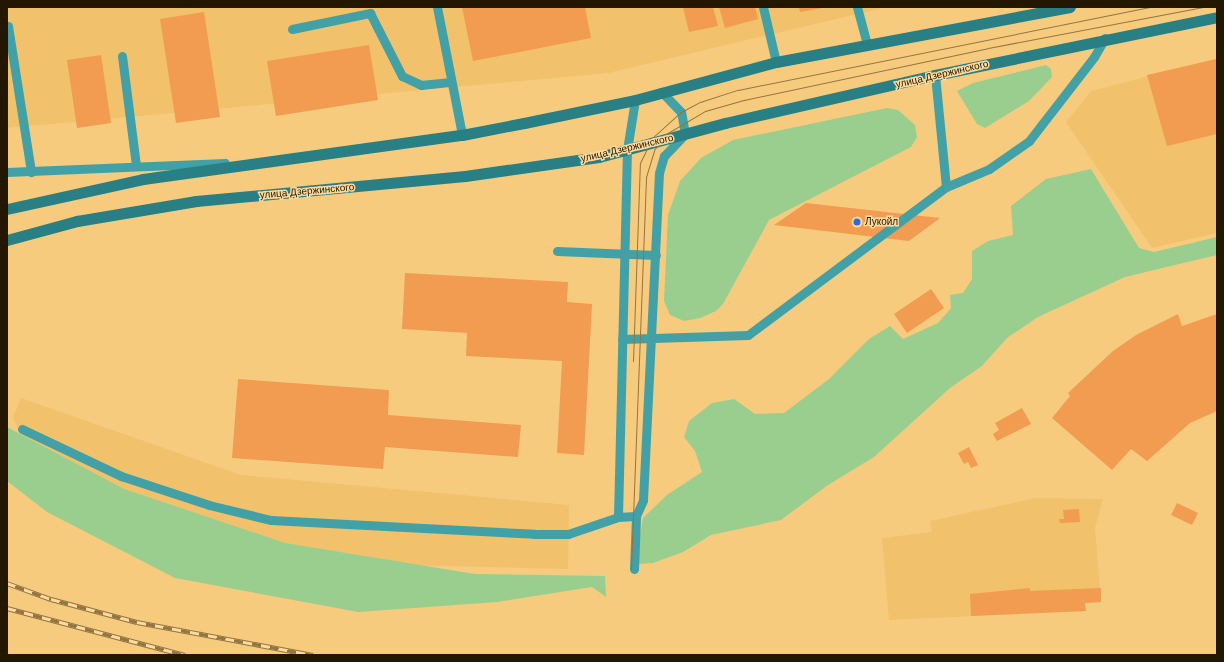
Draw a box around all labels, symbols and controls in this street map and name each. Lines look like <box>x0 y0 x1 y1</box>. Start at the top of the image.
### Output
street label: улица Дзержинского <box>894 57 990 91</box>
street label: улица Дзержинского <box>579 131 675 165</box>
street label: улица Дзержинского <box>259 181 355 201</box>
place label: Лукойл <box>865 216 898 228</box>
marker: Лукойл <box>852 217 862 227</box>

